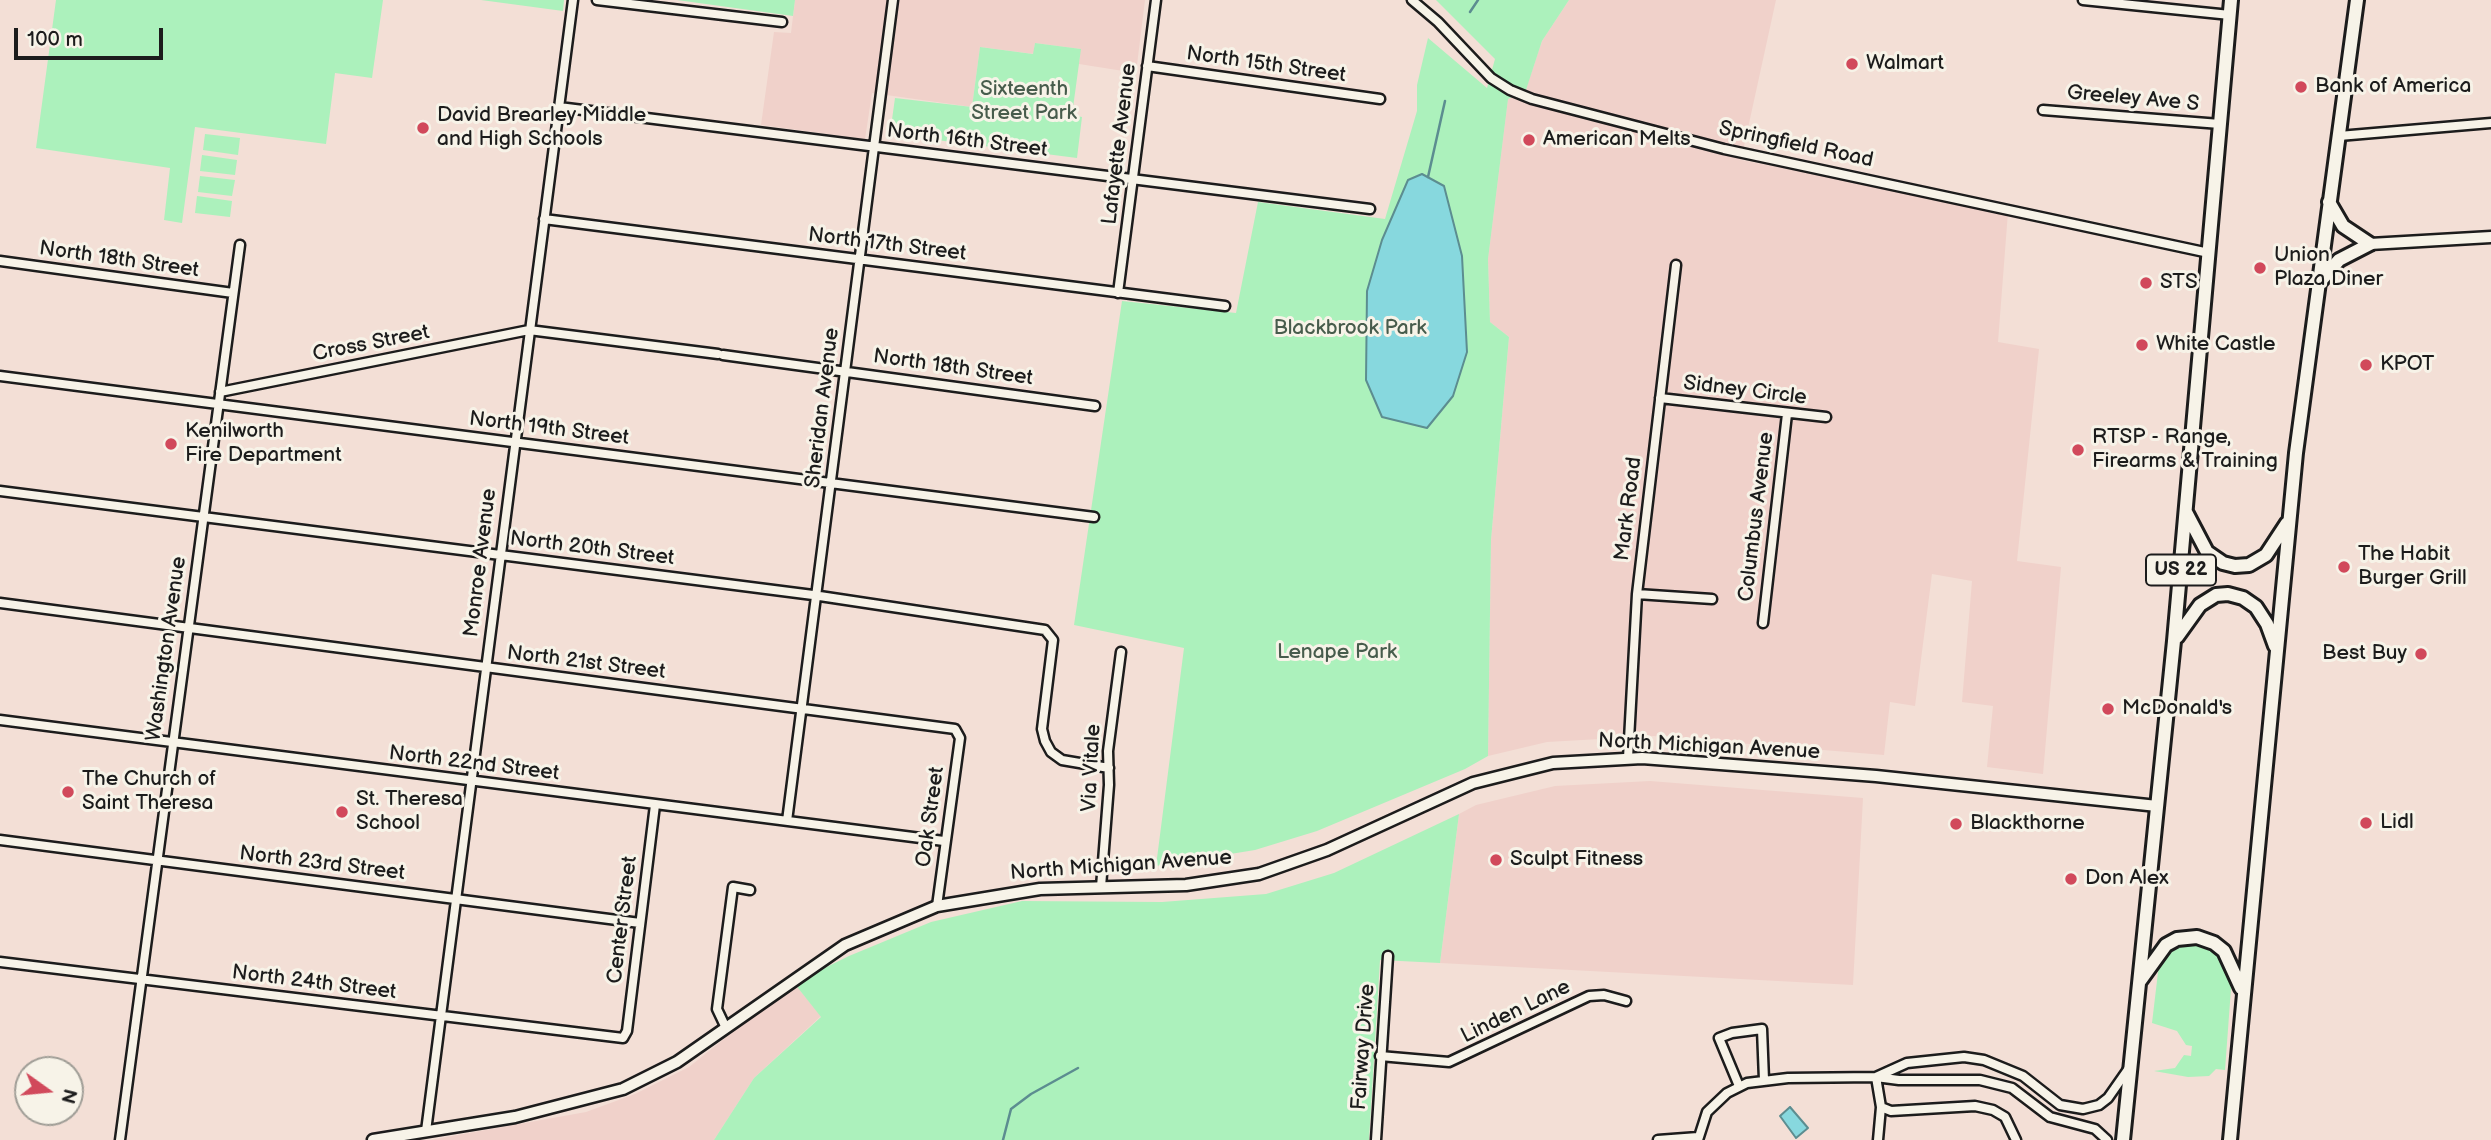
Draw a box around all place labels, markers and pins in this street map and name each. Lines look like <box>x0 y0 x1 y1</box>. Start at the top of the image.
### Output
place label: Walmart <box>1866 51 1944 77</box>
marker: Walmart <box>1844 56 1860 72</box>
place label: Bank of America <box>2315 74 2471 100</box>
marker: Bank of America <box>2293 79 2309 95</box>
place label: David Brearley Middle and High Schools <box>437 103 646 153</box>
marker: David Brearley Middle and High Schools <box>415 120 431 136</box>
place label: American Melts <box>1543 127 1691 153</box>
marker: American Melts <box>1521 132 1537 148</box>
place label: Union Plaza Diner <box>2274 243 2383 293</box>
marker: Union Plaza Diner <box>2252 260 2268 276</box>
place label: STS <box>2160 270 2198 296</box>
marker: STS <box>2138 275 2154 291</box>
place label: White Castle <box>2156 332 2275 358</box>
marker: White Castle <box>2134 337 2150 353</box>
place label: KPOT <box>2380 352 2434 378</box>
marker: KPOT <box>2358 357 2374 373</box>
place label: Kenilworth Fire Department <box>185 419 342 469</box>
place label: RTSP - Range, Firearms & Training <box>2092 425 2278 475</box>
marker: Kenilworth Fire Department <box>163 436 179 452</box>
marker: RTSP - Range, Firearms & Training <box>2070 442 2086 458</box>
place label: The Habit Burger Grill <box>2358 542 2467 592</box>
marker: The Habit Burger Grill <box>2336 559 2352 575</box>
place label: Best Buy <box>2322 641 2407 667</box>
marker: Best Buy <box>2413 646 2429 662</box>
place label: McDonald's <box>2122 696 2232 722</box>
marker: McDonald's <box>2100 701 2116 717</box>
place label: The Church of Saint Theresa <box>82 767 216 817</box>
marker: The Church of Saint Theresa <box>60 784 76 800</box>
place label: St. Theresa School <box>356 787 463 837</box>
marker: St. Theresa School <box>334 804 350 820</box>
place label: Lidl <box>2380 810 2414 836</box>
place label: Blackthorne <box>1970 811 2085 837</box>
marker: Lidl <box>2358 815 2374 831</box>
marker: Blackthorne <box>1948 816 1964 832</box>
place label: Sculpt Fitness <box>1510 847 1643 873</box>
marker: Sculpt Fitness <box>1488 852 1504 868</box>
place label: Don Alex <box>2085 866 2169 892</box>
marker: Don Alex <box>2063 871 2079 887</box>

